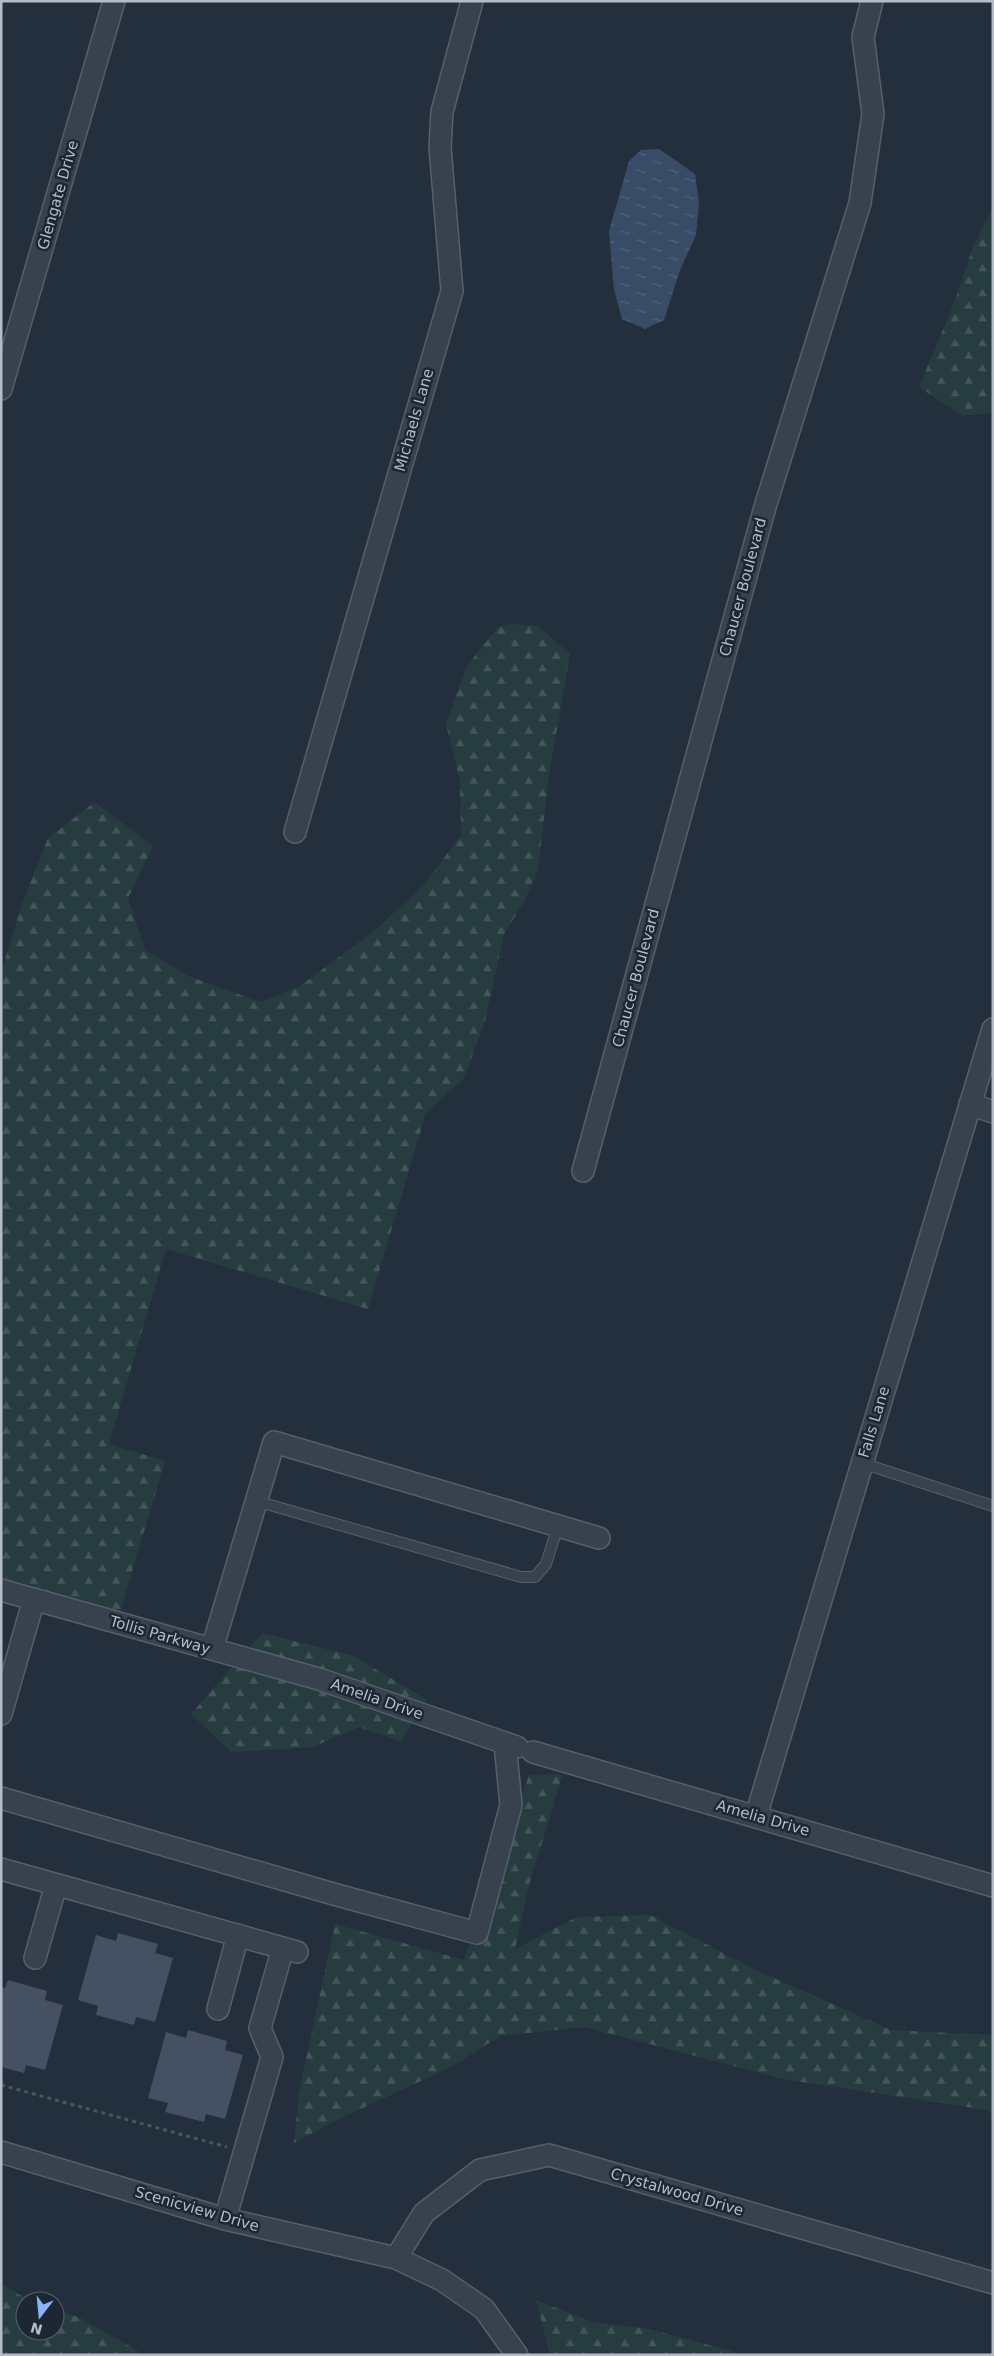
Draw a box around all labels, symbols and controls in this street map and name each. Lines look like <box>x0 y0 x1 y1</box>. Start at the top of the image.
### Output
street label: Glengate Drive <box>34 138 82 252</box>
street label: Michaels Lane <box>391 366 437 474</box>
street label: Chaucer Boulevard <box>716 516 770 658</box>
street label: Chaucer Boulevard <box>609 907 663 1049</box>
street label: Falls Lane <box>855 1384 893 1460</box>
street label: Tollis Parkway <box>107 1612 212 1658</box>
street label: Amelia Drive <box>329 1675 425 1723</box>
street label: Amelia Drive <box>714 1796 812 1840</box>
street label: Crystalwood Drive <box>608 2164 746 2220</box>
street label: Scenicview Drive <box>133 2183 261 2235</box>
north arrow <box>15 2291 65 2341</box>
text: N <box>29 2319 44 2338</box>

